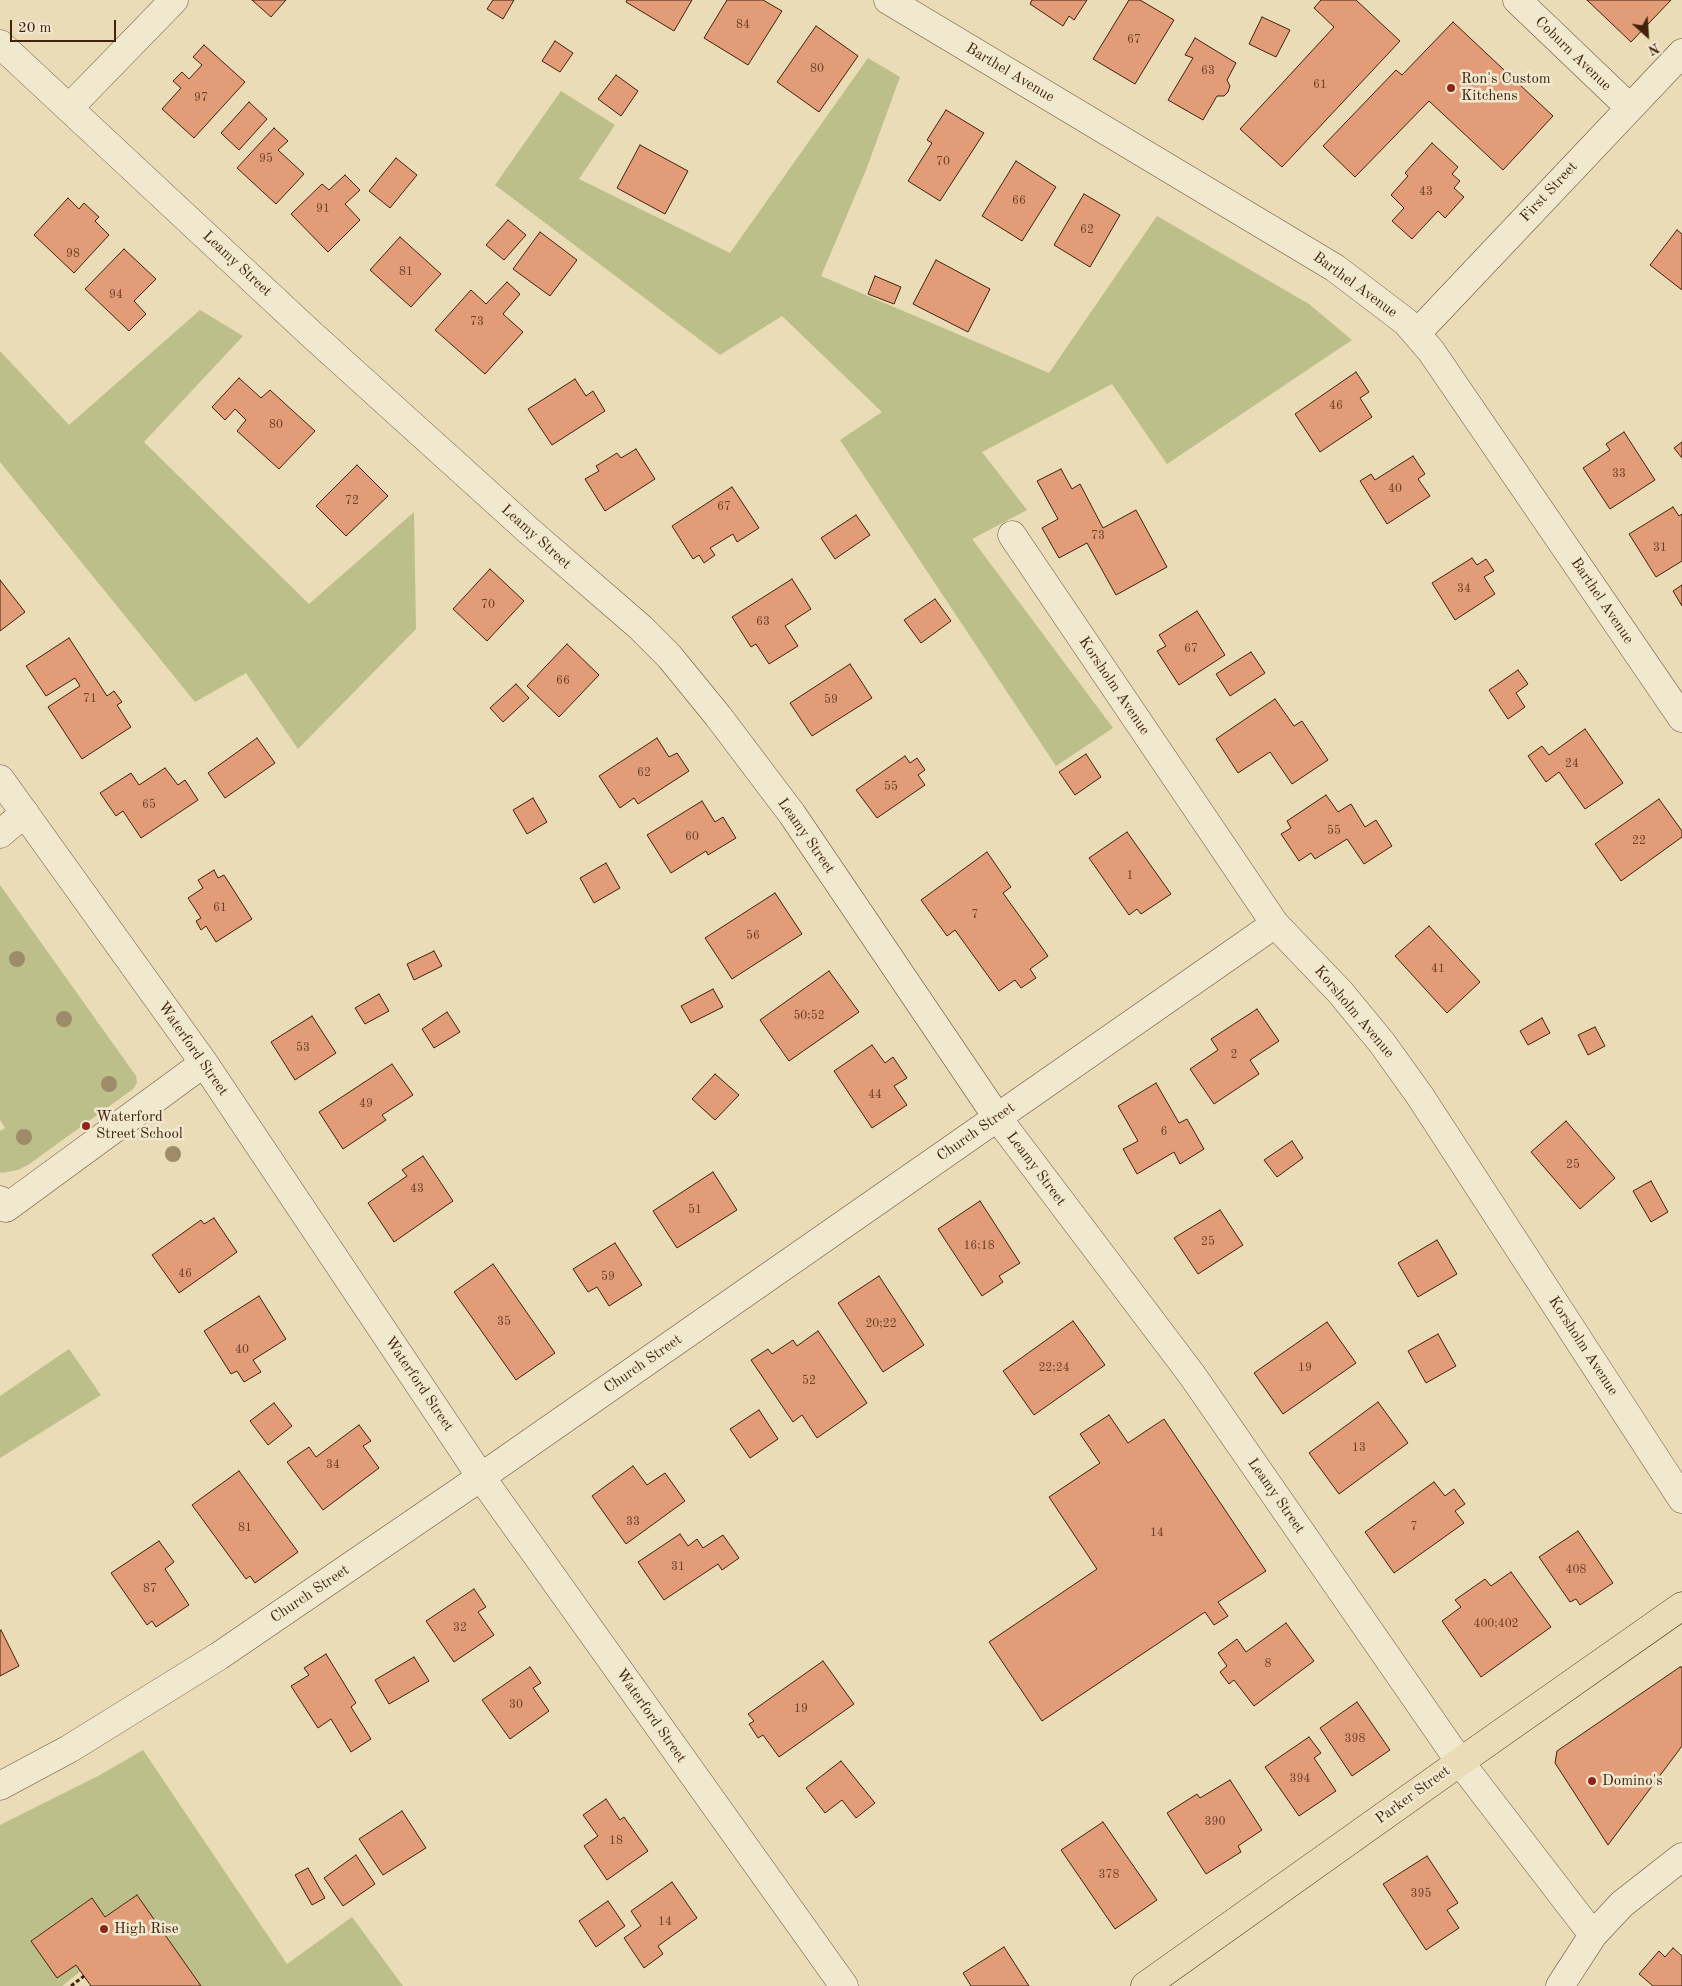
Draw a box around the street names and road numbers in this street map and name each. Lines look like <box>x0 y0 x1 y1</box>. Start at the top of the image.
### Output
street label: Coburn Avenue <box>1531 13 1615 95</box>
street label: Barthel Avenue <box>962 40 1058 106</box>
street label: First Street <box>1516 158 1582 226</box>
street label: Leamy Street <box>199 227 275 301</box>
street label: Barthel Avenue <box>1309 248 1401 322</box>
street label: Leamy Street <box>497 501 575 573</box>
street label: Barthel Avenue <box>1567 554 1637 648</box>
street label: Korsholm Avenue <box>1074 633 1154 739</box>
street label: Leamy Street <box>773 795 839 877</box>
street label: Korsholm Avenue <box>1310 962 1398 1062</box>
street label: Waterford Street <box>154 998 232 1100</box>
street label: Church Street <box>934 1099 1018 1165</box>
street label: Leamy Street <box>1002 1128 1070 1210</box>
street label: Korsholm Avenue <box>1544 1293 1622 1399</box>
street label: Church Street <box>601 1331 685 1397</box>
street label: Waterford Street <box>381 1333 457 1435</box>
street label: Leamy Street <box>1243 1455 1309 1537</box>
street label: Church Street <box>267 1561 353 1627</box>
street label: Waterford Street <box>612 1665 690 1767</box>
street label: Parker Street <box>1372 1762 1454 1828</box>

